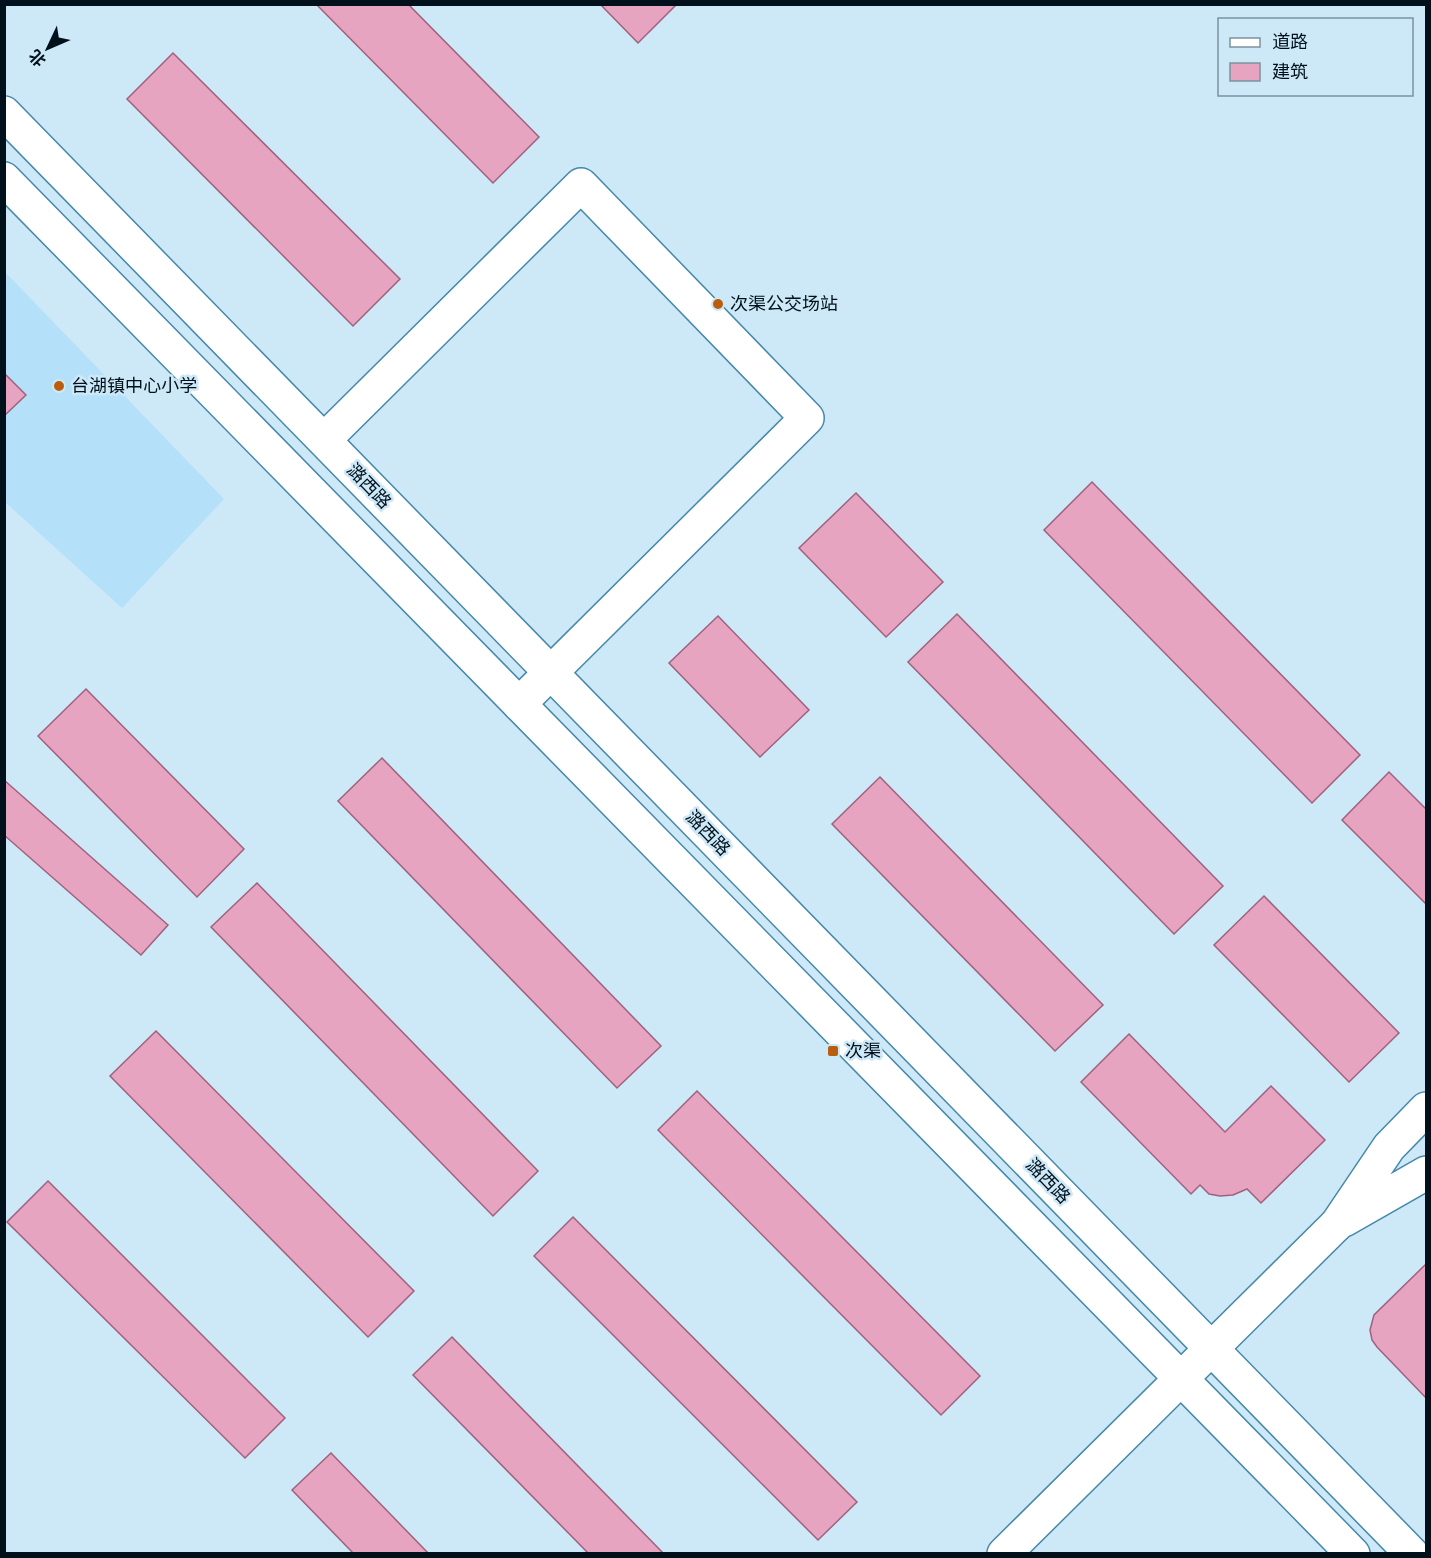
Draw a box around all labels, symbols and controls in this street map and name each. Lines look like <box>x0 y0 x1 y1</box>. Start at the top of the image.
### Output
north arrow <box>18 18 78 78</box>
legend <box>1218 18 1413 96</box>
text: 道路 <box>1272 31 1308 53</box>
text: 北 <box>25 46 50 70</box>
text: 建筑 <box>1272 61 1308 83</box>
place label: 次渠公交场站 <box>730 293 838 315</box>
marker: 次渠公交场站 <box>711 297 725 311</box>
place label: 台湖镇中心小学 <box>71 375 197 397</box>
marker: 台湖镇中心小学 <box>52 379 66 393</box>
street label: 潞西路 <box>342 459 396 513</box>
street label: 潞西路 <box>681 806 735 860</box>
place label: 次渠 <box>845 1040 881 1062</box>
marker: 次渠 <box>826 1044 840 1058</box>
street label: 潞西路 <box>1021 1154 1075 1208</box>

